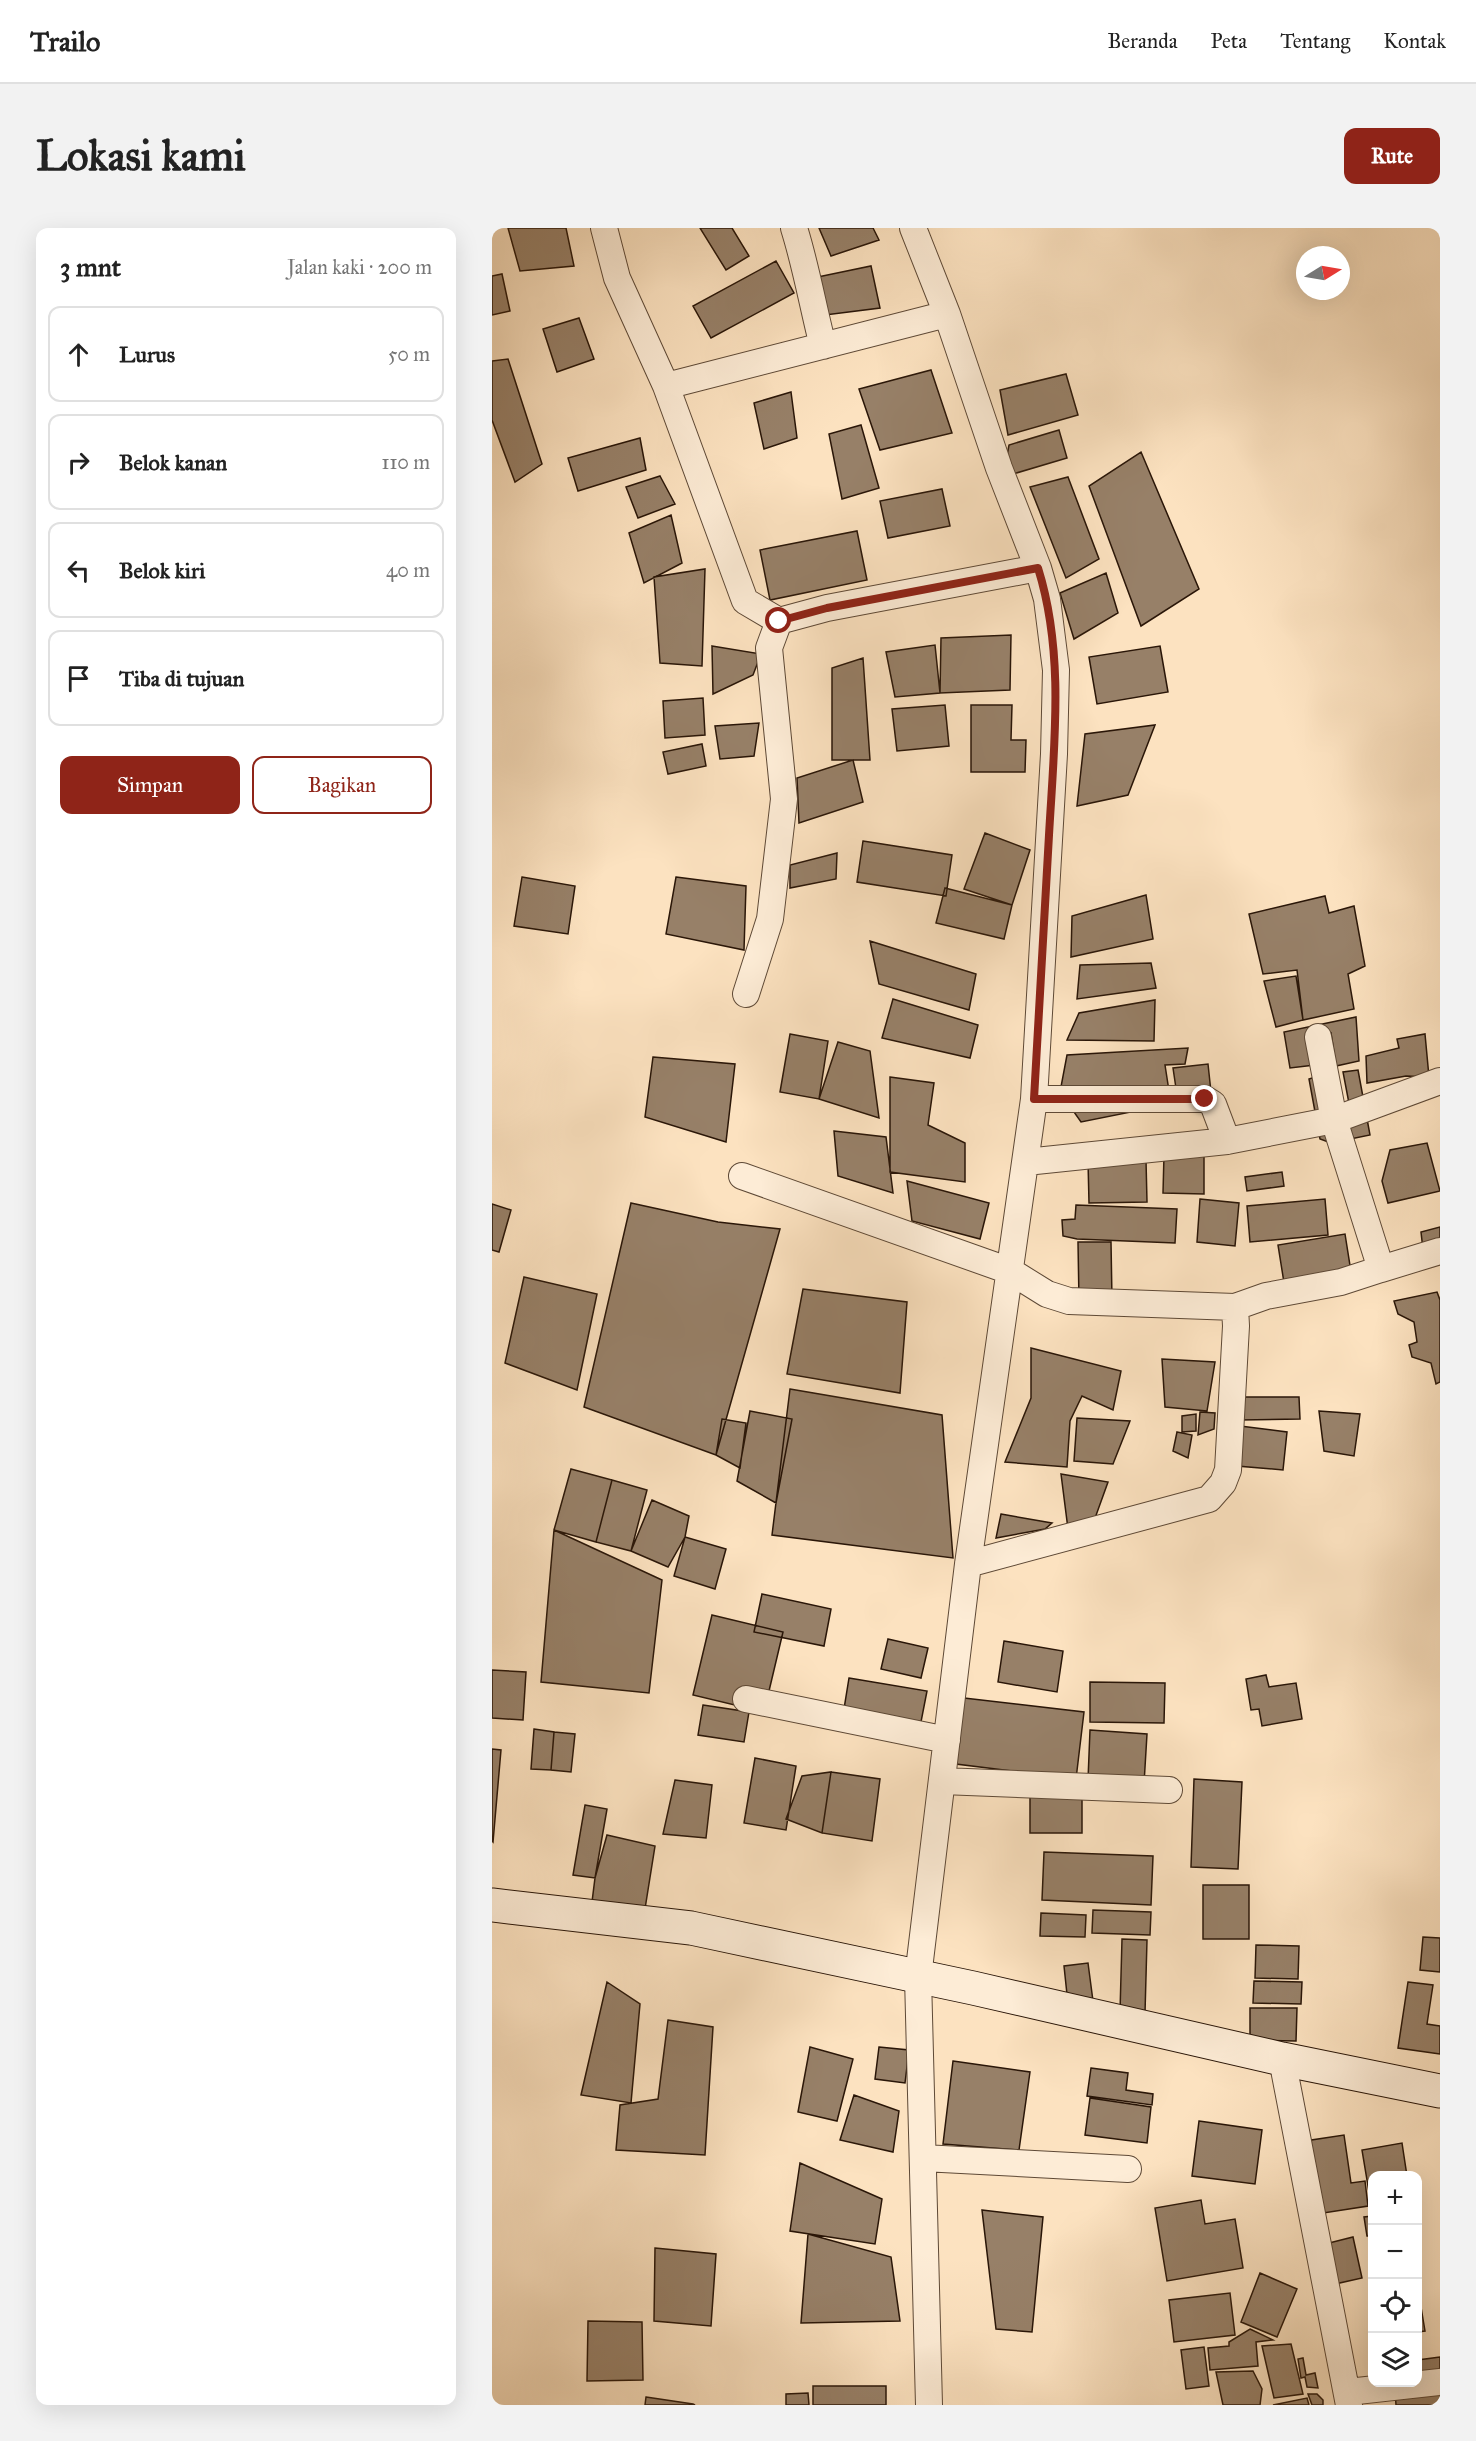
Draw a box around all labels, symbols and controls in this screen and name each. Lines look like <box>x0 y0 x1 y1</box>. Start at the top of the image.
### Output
text: Trailo <box>30 24 100 59</box>
text: Beranda <box>1107 28 1178 54</box>
text: Peta <box>1211 28 1247 54</box>
text: Tentang <box>1280 28 1350 54</box>
text: Kontak <box>1383 28 1446 54</box>
button: Rute <box>1344 128 1440 184</box>
text: Lokasi kami <box>36 130 246 182</box>
north arrow <box>1296 246 1350 300</box>
text: 3 mnt <box>60 251 121 283</box>
text: Jalan kaki · 200 m <box>287 255 432 279</box>
icon: ahead <box>62 338 95 371</box>
text: Lurus <box>119 341 175 368</box>
text: 50 m <box>388 342 430 366</box>
icon: right <box>62 446 95 479</box>
text: Belok kanan <box>119 449 227 476</box>
text: 110 m <box>382 450 430 474</box>
icon: left <box>62 554 95 587</box>
text: Belok kiri <box>119 557 205 584</box>
text: 40 m <box>386 558 430 582</box>
route start <box>765 607 791 633</box>
icon: arrive <box>62 662 95 695</box>
text: Tiba di tujuan <box>119 665 244 692</box>
button: Simpan <box>60 756 240 814</box>
button: Bagikan <box>252 756 432 814</box>
route end <box>1191 1085 1217 1111</box>
map controls <box>1368 2171 1422 2387</box>
button: + <box>1368 2171 1422 2225</box>
button: − <box>1368 2225 1422 2279</box>
button: locate <box>1368 2279 1422 2333</box>
button: layers <box>1368 2333 1422 2387</box>

